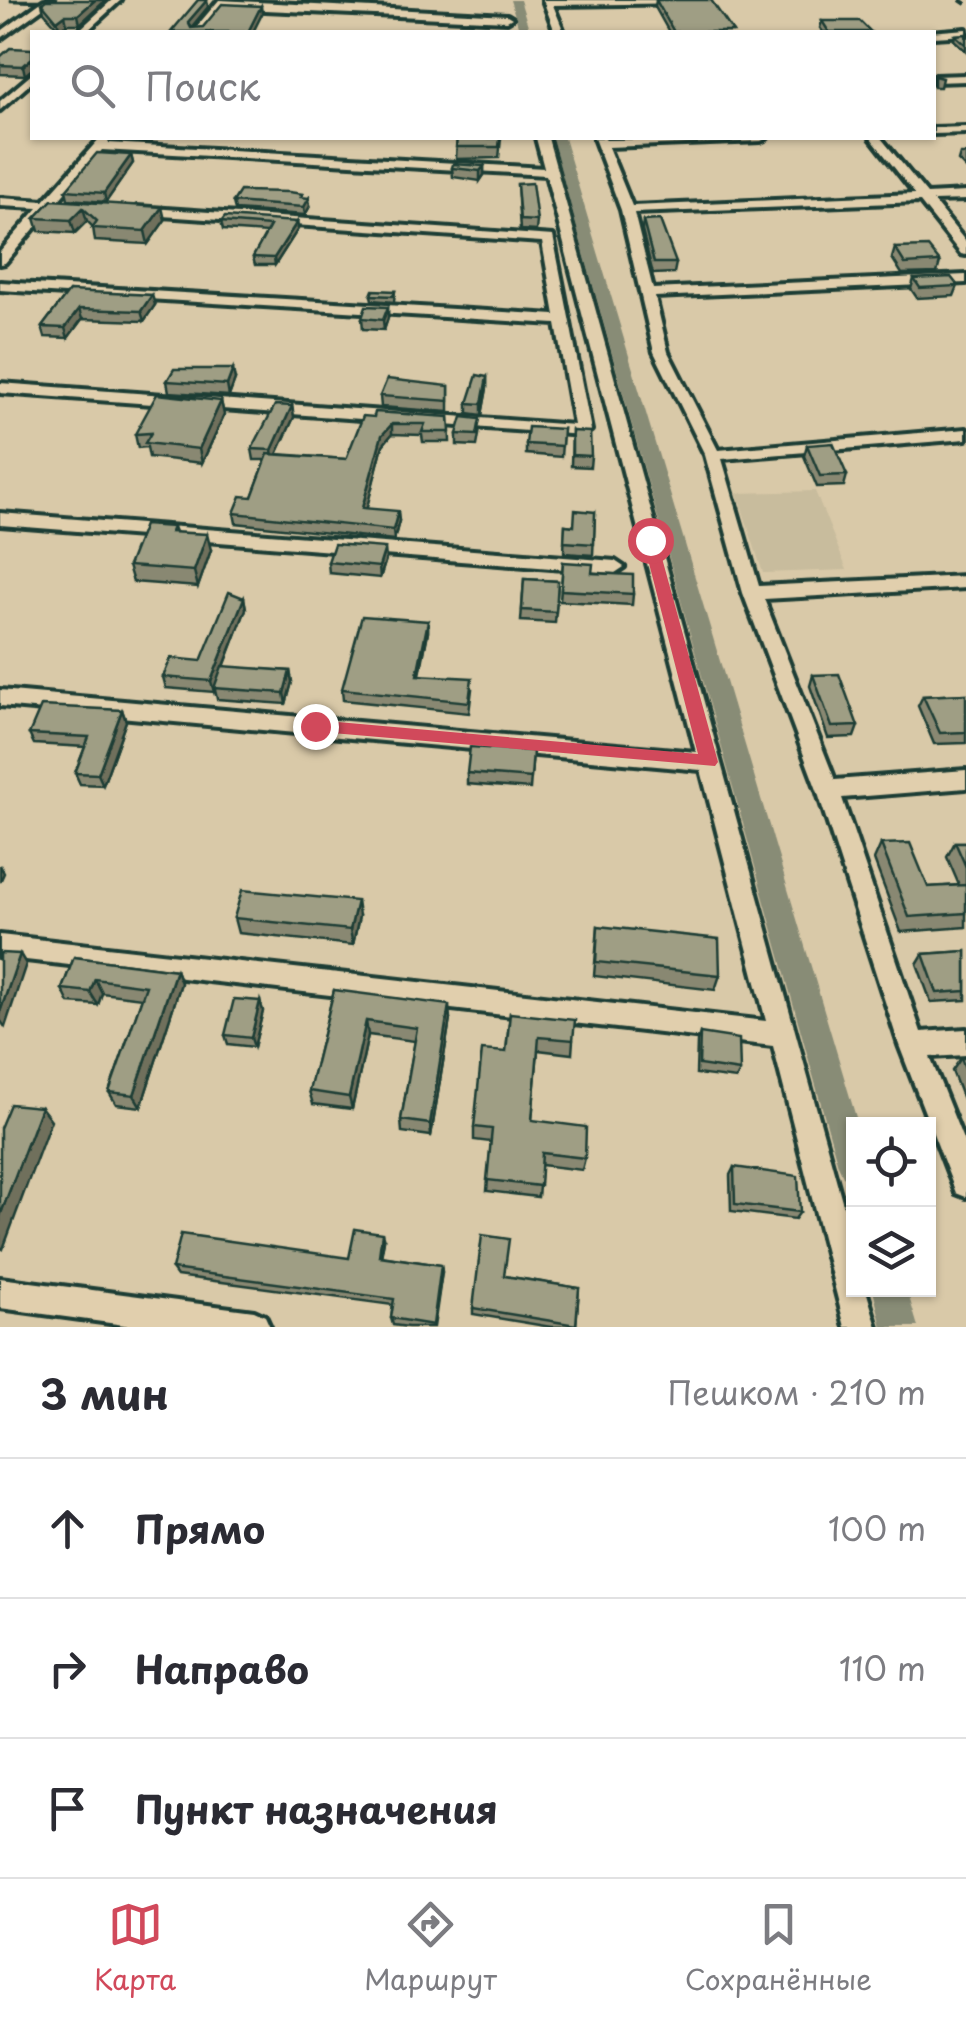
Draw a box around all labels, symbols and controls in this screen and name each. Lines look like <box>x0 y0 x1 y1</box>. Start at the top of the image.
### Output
search box <box>30 30 936 140</box>
text: Поиск <box>145 57 260 114</box>
icon: search <box>65 58 120 113</box>
route start <box>628 518 674 564</box>
route end <box>293 704 339 750</box>
map controls <box>846 1117 936 1297</box>
button: locate <box>846 1117 936 1207</box>
button: layers <box>846 1207 936 1297</box>
text: 3 мин <box>40 1361 169 1424</box>
text: Пешком · 210 m <box>668 1368 926 1416</box>
text: Прямо <box>135 1500 265 1557</box>
icon: ahead <box>40 1501 95 1556</box>
text: 100 m <box>828 1504 926 1552</box>
text: Направо <box>135 1640 309 1697</box>
icon: right <box>40 1641 95 1696</box>
text: 110 m <box>839 1644 926 1692</box>
text: Пункт назначения <box>135 1780 498 1837</box>
icon: arrive <box>40 1781 95 1836</box>
tab: Карта <box>94 1897 176 2000</box>
tab: Маршрут <box>364 1897 497 2000</box>
tab: Сохранённые <box>685 1897 872 2000</box>

